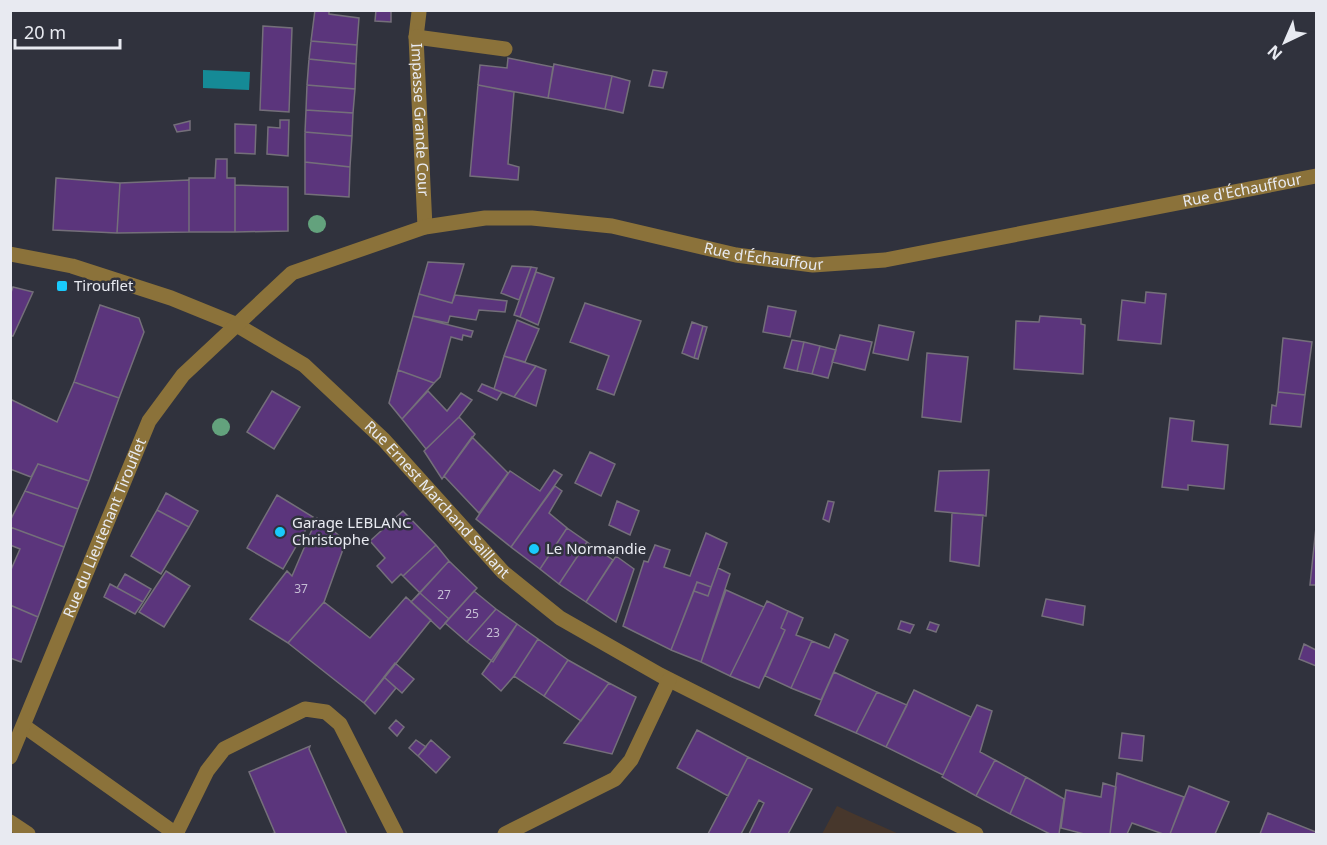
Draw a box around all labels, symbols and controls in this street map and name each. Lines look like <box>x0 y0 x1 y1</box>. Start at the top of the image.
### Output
scale bar <box>15 12 120 50</box>
north arrow <box>1255 12 1315 72</box>
text: 20 m <box>24 20 66 44</box>
text: N <box>1262 40 1287 65</box>
street label: Impasse Grande Cour <box>407 42 435 197</box>
street label: Rue d'Échauffour <box>1181 168 1303 211</box>
street label: Rue d'Échauffour <box>702 237 824 274</box>
place label: Tirouflet <box>74 275 134 295</box>
marker: Tirouflet <box>55 279 69 293</box>
street label: Rue Ernest Marchand Saillant <box>361 416 515 583</box>
street label: Rue du Lieutenant Tirouflet <box>58 434 150 620</box>
place label: Garage LEBLANC Christophe <box>292 512 412 549</box>
marker: Garage LEBLANC Christophe <box>273 525 287 539</box>
place label: Le Normandie <box>546 538 646 558</box>
marker: Le Normandie <box>527 542 541 556</box>
house number: 37 <box>294 580 308 597</box>
house number: 27 <box>437 586 451 603</box>
house number: 25 <box>465 605 479 622</box>
house number: 23 <box>486 624 500 641</box>

